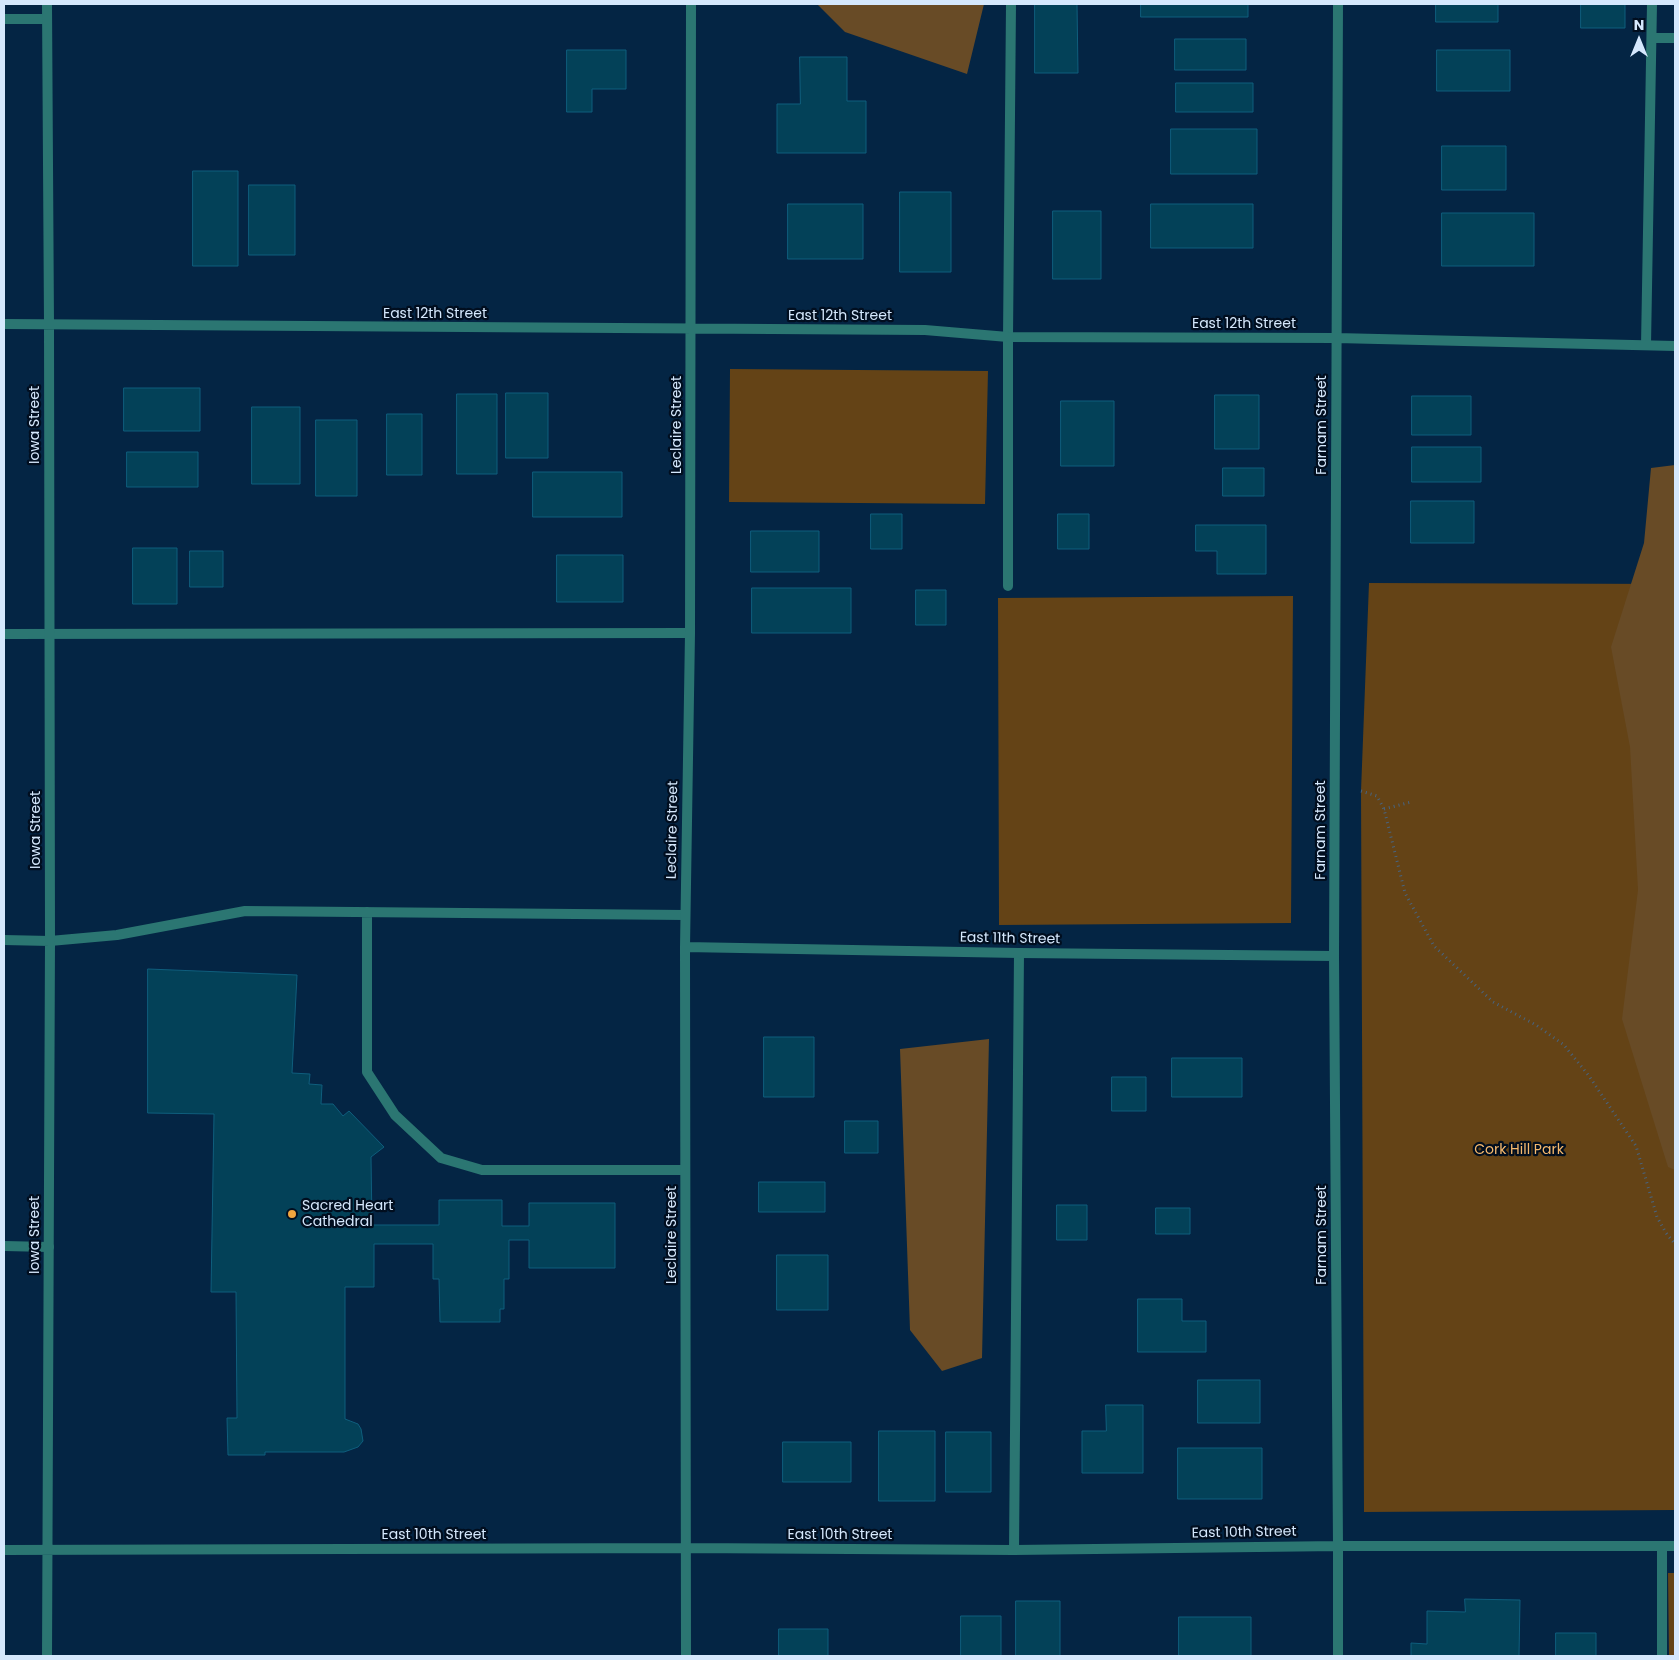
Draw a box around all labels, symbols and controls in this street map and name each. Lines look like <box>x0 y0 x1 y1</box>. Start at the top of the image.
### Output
north arrow <box>1614 15 1664 65</box>
text: N <box>1634 15 1644 35</box>
street label: East 12th Street <box>383 306 487 322</box>
street label: East 12th Street <box>788 308 892 324</box>
street label: East 12th Street <box>1192 316 1296 332</box>
street label: Farnam Street <box>1314 375 1330 475</box>
street label: Leclaire Street <box>669 376 685 474</box>
street label: Iowa Street <box>27 386 43 464</box>
street label: Farnam Street <box>1313 780 1329 880</box>
street label: Leclaire Street <box>664 781 682 879</box>
street label: Iowa Street <box>28 791 44 869</box>
street label: East 11th Street <box>960 930 1060 948</box>
park label: Cork Hill Park <box>1474 1142 1564 1158</box>
street label: Farnam Street <box>1314 1185 1330 1285</box>
street label: Leclaire Street <box>664 1186 680 1284</box>
street label: Iowa Street <box>27 1196 43 1274</box>
place label: Sacred Heart Cathedral <box>302 1198 393 1230</box>
marker: Sacred Heart Cathedral <box>286 1208 298 1220</box>
street label: East 10th Street <box>1191 1524 1297 1542</box>
street label: East 10th Street <box>382 1527 486 1543</box>
street label: East 10th Street <box>788 1527 892 1543</box>

